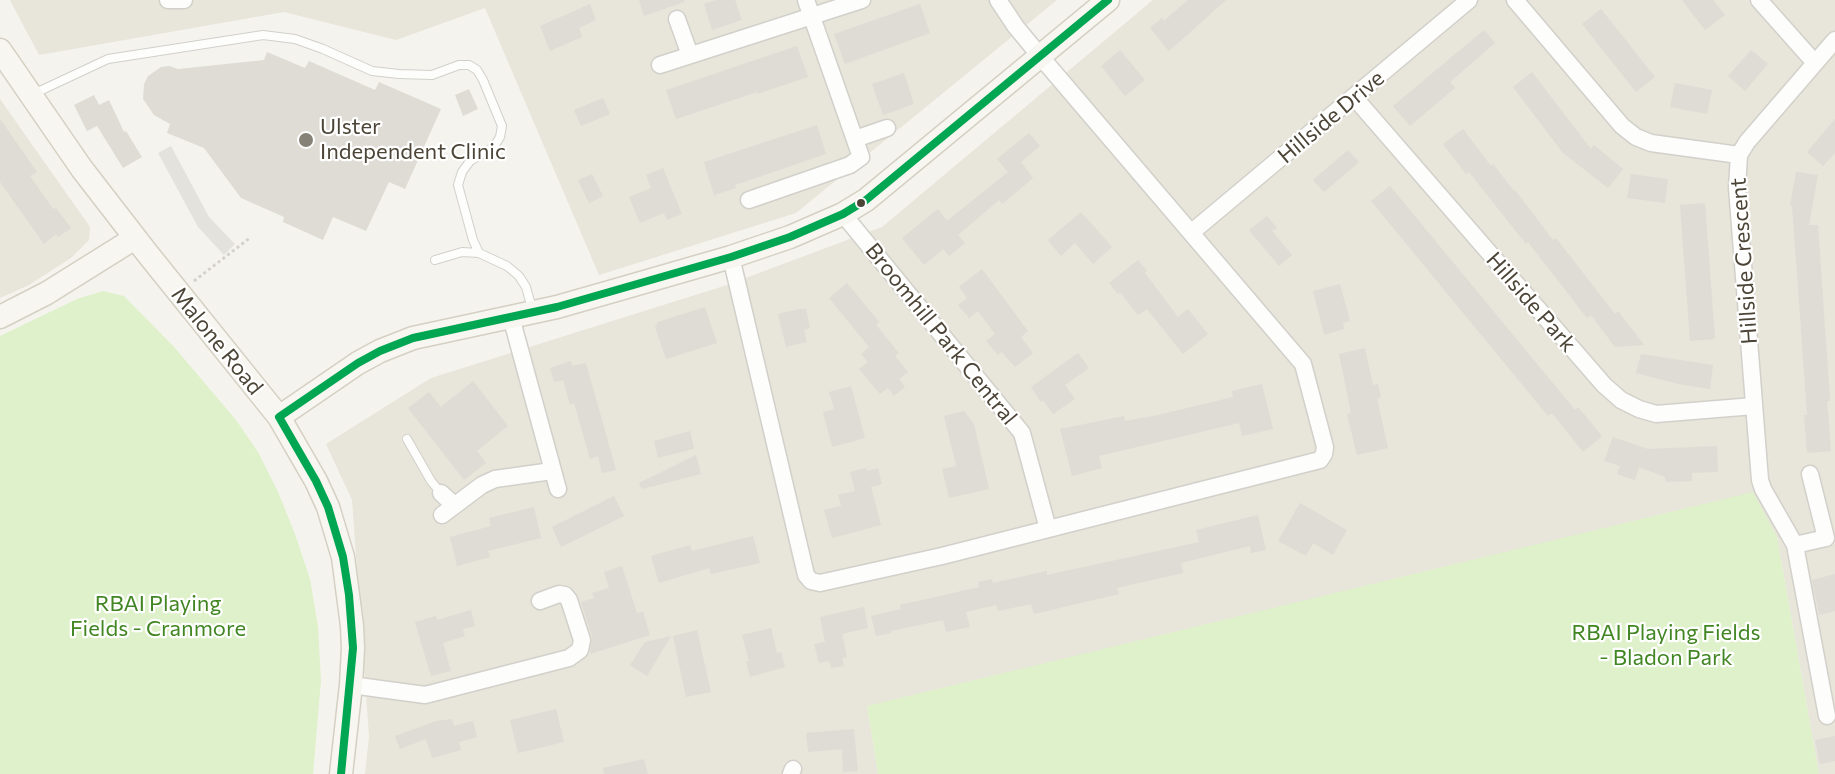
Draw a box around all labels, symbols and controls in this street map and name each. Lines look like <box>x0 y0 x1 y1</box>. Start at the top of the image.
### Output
street label: Hillside Drive <box>1272 65 1390 169</box>
place label: Ulster Independent Clinic <box>320 114 506 166</box>
marker: Ulster Independent Clinic <box>297 131 315 149</box>
street label: Hillside Crescent <box>1725 177 1763 345</box>
unlabelled marker <box>855 197 867 209</box>
street label: Broomhill Park Central <box>860 238 1022 430</box>
street label: Hillside Park <box>1481 247 1581 357</box>
street label: Malone Road <box>166 282 268 400</box>
park label: RBAI Playing Fields - Cranmore <box>70 591 246 642</box>
park label: RBAI Playing Fields - Bladon Park <box>1571 620 1761 672</box>

